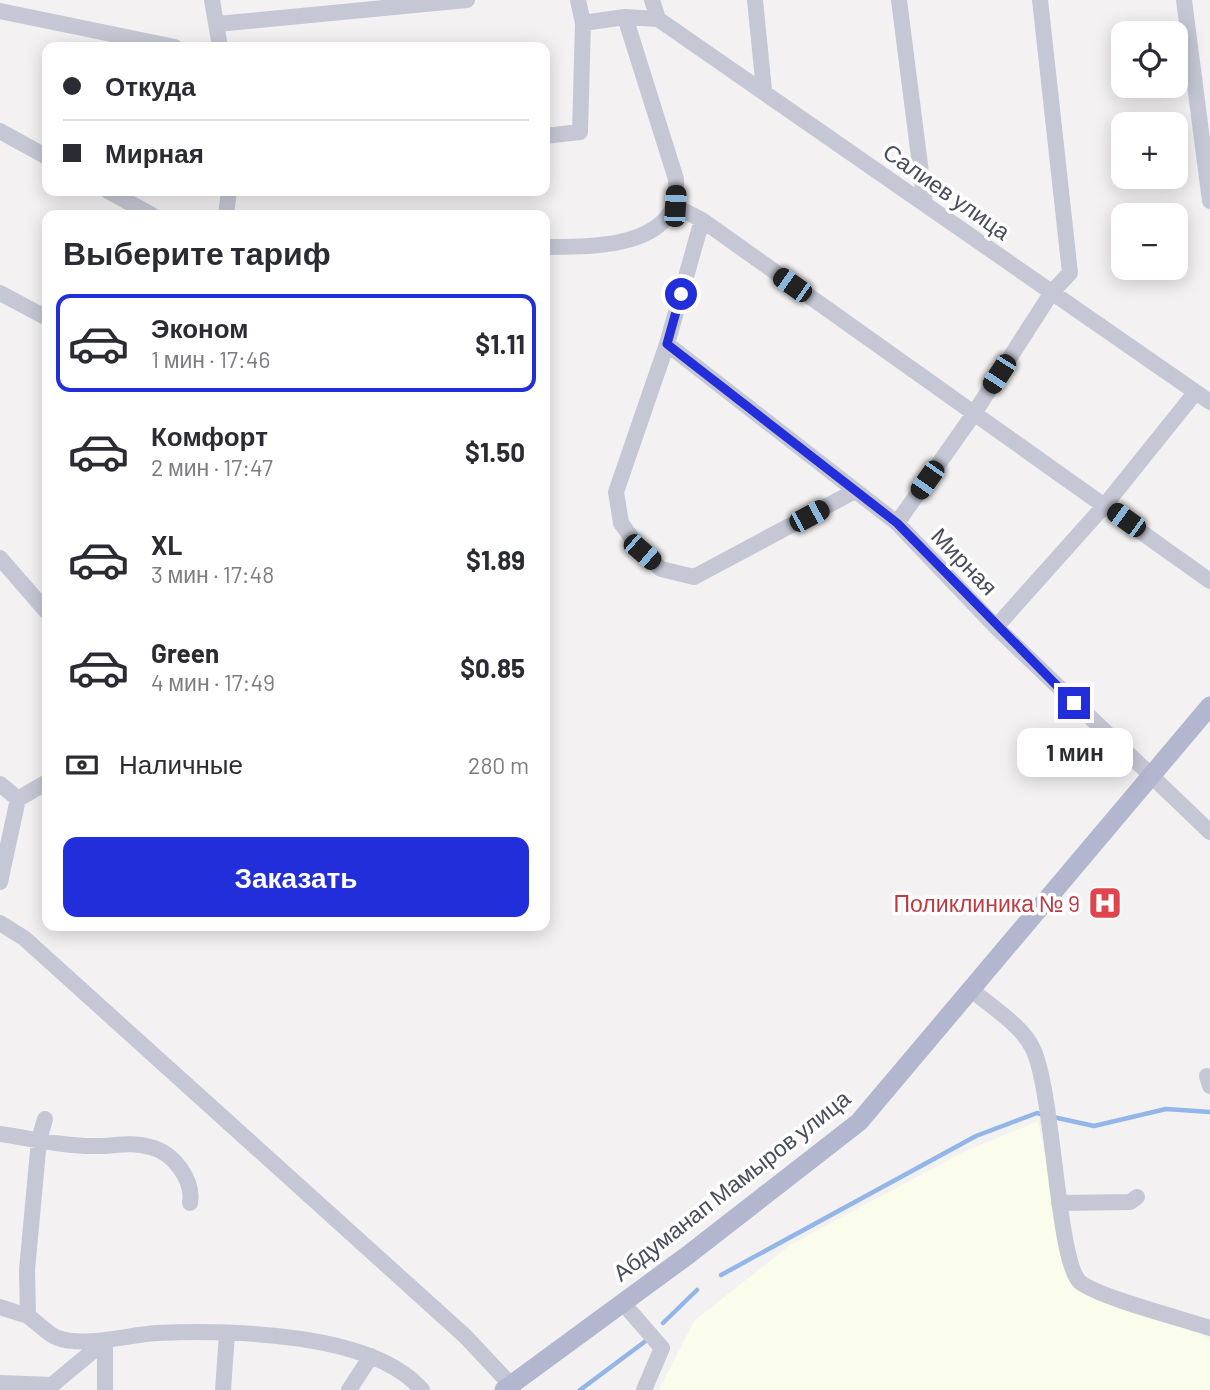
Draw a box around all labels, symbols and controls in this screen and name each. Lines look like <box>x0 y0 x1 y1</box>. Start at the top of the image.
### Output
map controls <box>1111 21 1188 280</box>
button: locate <box>1111 21 1188 98</box>
text: Откуда <box>105 70 196 101</box>
button: + <box>1111 112 1188 189</box>
text: Мирная <box>105 137 204 168</box>
street label: Салиев улица <box>878 137 1016 245</box>
car <box>664 184 687 228</box>
button: − <box>1111 203 1188 280</box>
text: Выберите тариф <box>63 233 331 271</box>
car <box>769 264 816 306</box>
route start <box>665 278 697 310</box>
icon: car <box>67 312 130 375</box>
text: Эконом <box>151 312 249 343</box>
text: $1.11 <box>475 328 525 359</box>
text: 1 мин · 17:46 <box>151 345 270 373</box>
car <box>979 351 1020 397</box>
icon: car <box>67 420 130 483</box>
text: Комфорт <box>151 420 268 451</box>
text: $1.50 <box>465 436 525 467</box>
text: 2 мин · 17:47 <box>151 453 273 481</box>
car <box>907 457 948 503</box>
car <box>786 497 833 535</box>
car <box>1103 499 1150 541</box>
street label: Мирная <box>926 522 1004 600</box>
icon: car <box>67 528 130 591</box>
text: XL <box>151 529 182 560</box>
car <box>620 530 665 574</box>
text: $1.89 <box>466 544 525 575</box>
text: 3 мин · 17:48 <box>151 560 274 588</box>
icon: car <box>67 636 130 699</box>
text: Green <box>151 637 219 668</box>
text: $0.85 <box>460 652 525 683</box>
text: 4 мин · 17:49 <box>151 668 275 696</box>
route end <box>1058 687 1090 719</box>
callout: 1 мин <box>1016 728 1132 776</box>
text: 1 мин <box>1046 738 1104 766</box>
icon: cash <box>63 746 101 784</box>
text: Наличные <box>119 748 243 779</box>
text: 280 m <box>468 751 529 779</box>
button: Заказать <box>63 837 529 917</box>
hospital icon: Поликлиника № 9 <box>1086 884 1124 922</box>
place label: Поликлиника № 9 <box>894 889 1080 917</box>
street label: Абдуманап Мамыров улица <box>607 1084 855 1286</box>

